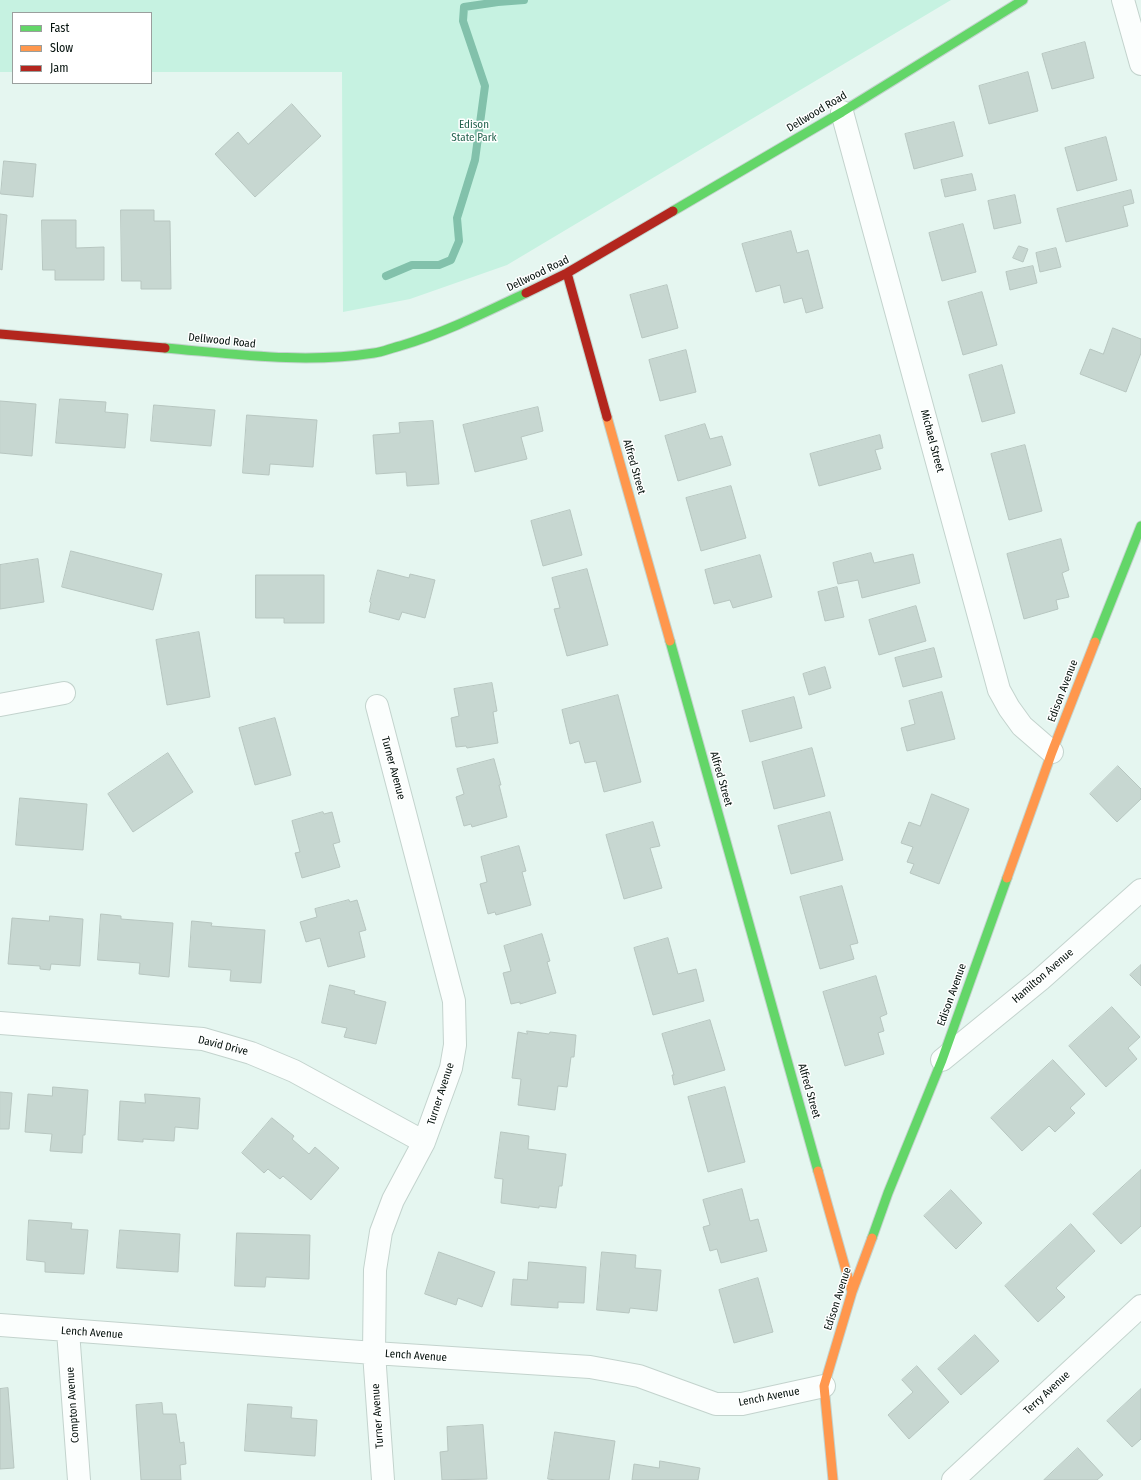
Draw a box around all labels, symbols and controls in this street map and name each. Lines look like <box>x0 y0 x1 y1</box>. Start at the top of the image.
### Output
legend <box>12 12 152 84</box>
text: Fast <box>50 21 69 35</box>
text: Slow <box>50 41 73 55</box>
text: Jam <box>50 61 68 75</box>
street label: Dellwood Road <box>785 89 849 135</box>
park label: Edison State Park <box>451 118 497 144</box>
street label: Dellwood Road <box>505 253 571 295</box>
street label: Dellwood Road <box>188 331 256 351</box>
street label: Michael Street <box>917 408 947 474</box>
street label: Alfred Street <box>620 438 648 496</box>
street label: Edison Avenue <box>1045 658 1081 724</box>
street label: Turner Avenue <box>378 735 408 801</box>
street label: Alfred Street <box>707 750 735 808</box>
street label: Hamilton Avenue <box>1010 946 1076 1006</box>
street label: Edison Avenue <box>935 962 969 1028</box>
street label: David Drive <box>197 1033 249 1059</box>
street label: Turner Avenue <box>425 1061 457 1127</box>
street label: Alfred Street <box>795 1062 823 1120</box>
street label: Edison Avenue <box>822 1266 854 1332</box>
street label: Lench Avenue <box>61 1324 123 1342</box>
street label: Lench Avenue <box>385 1347 447 1365</box>
street label: Compton Avenue <box>64 1367 82 1443</box>
street label: Terry Avenue <box>1021 1368 1073 1418</box>
street label: Turner Avenue <box>369 1383 387 1449</box>
street label: Lench Avenue <box>737 1385 801 1409</box>

